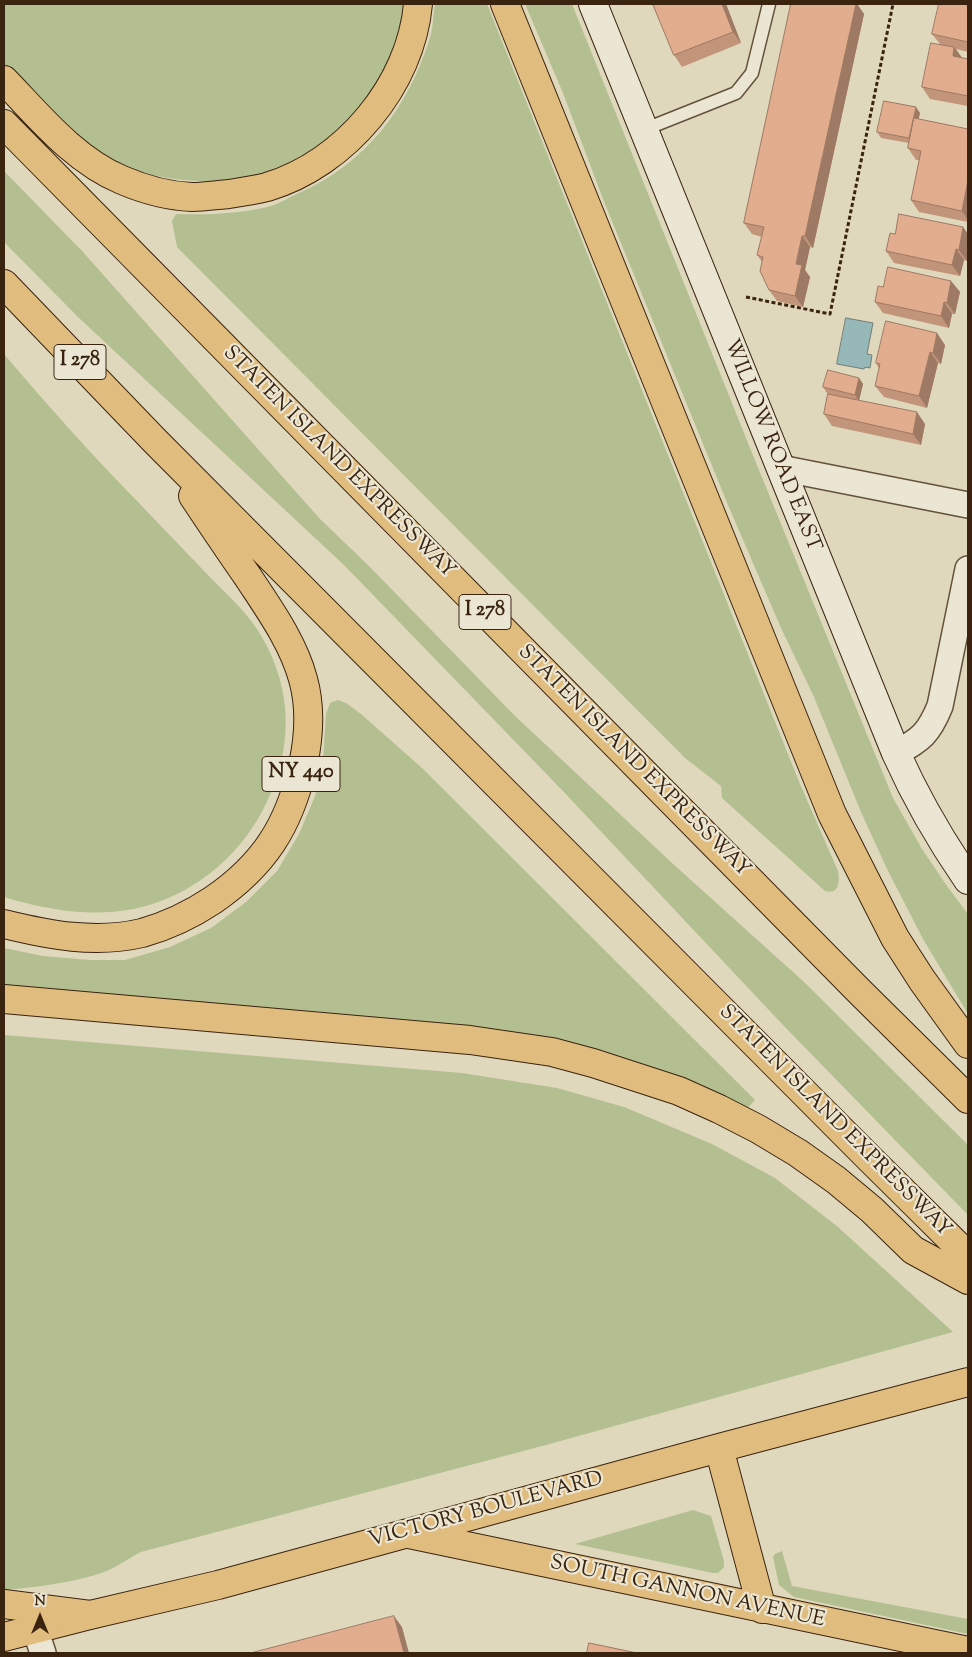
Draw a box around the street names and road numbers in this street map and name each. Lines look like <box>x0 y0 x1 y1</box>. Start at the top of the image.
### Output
street label: WILLOW ROAD EAST <box>717 336 825 556</box>
street label: STATEN ISLAND EXPRESSWAY <box>217 342 459 584</box>
road number: I 278 <box>54 344 106 380</box>
road number: I 278 <box>459 594 511 630</box>
street label: STATEN ISLAND EXPRESSWAY <box>512 641 754 883</box>
road number: NY 440 <box>262 756 340 792</box>
street label: STATEN ISLAND EXPRESSWAY <box>713 1001 955 1243</box>
street label: VICTORY BOULEVARD <box>366 1468 606 1554</box>
street label: SOUTH GANNON AVENUE <box>547 1552 827 1634</box>

